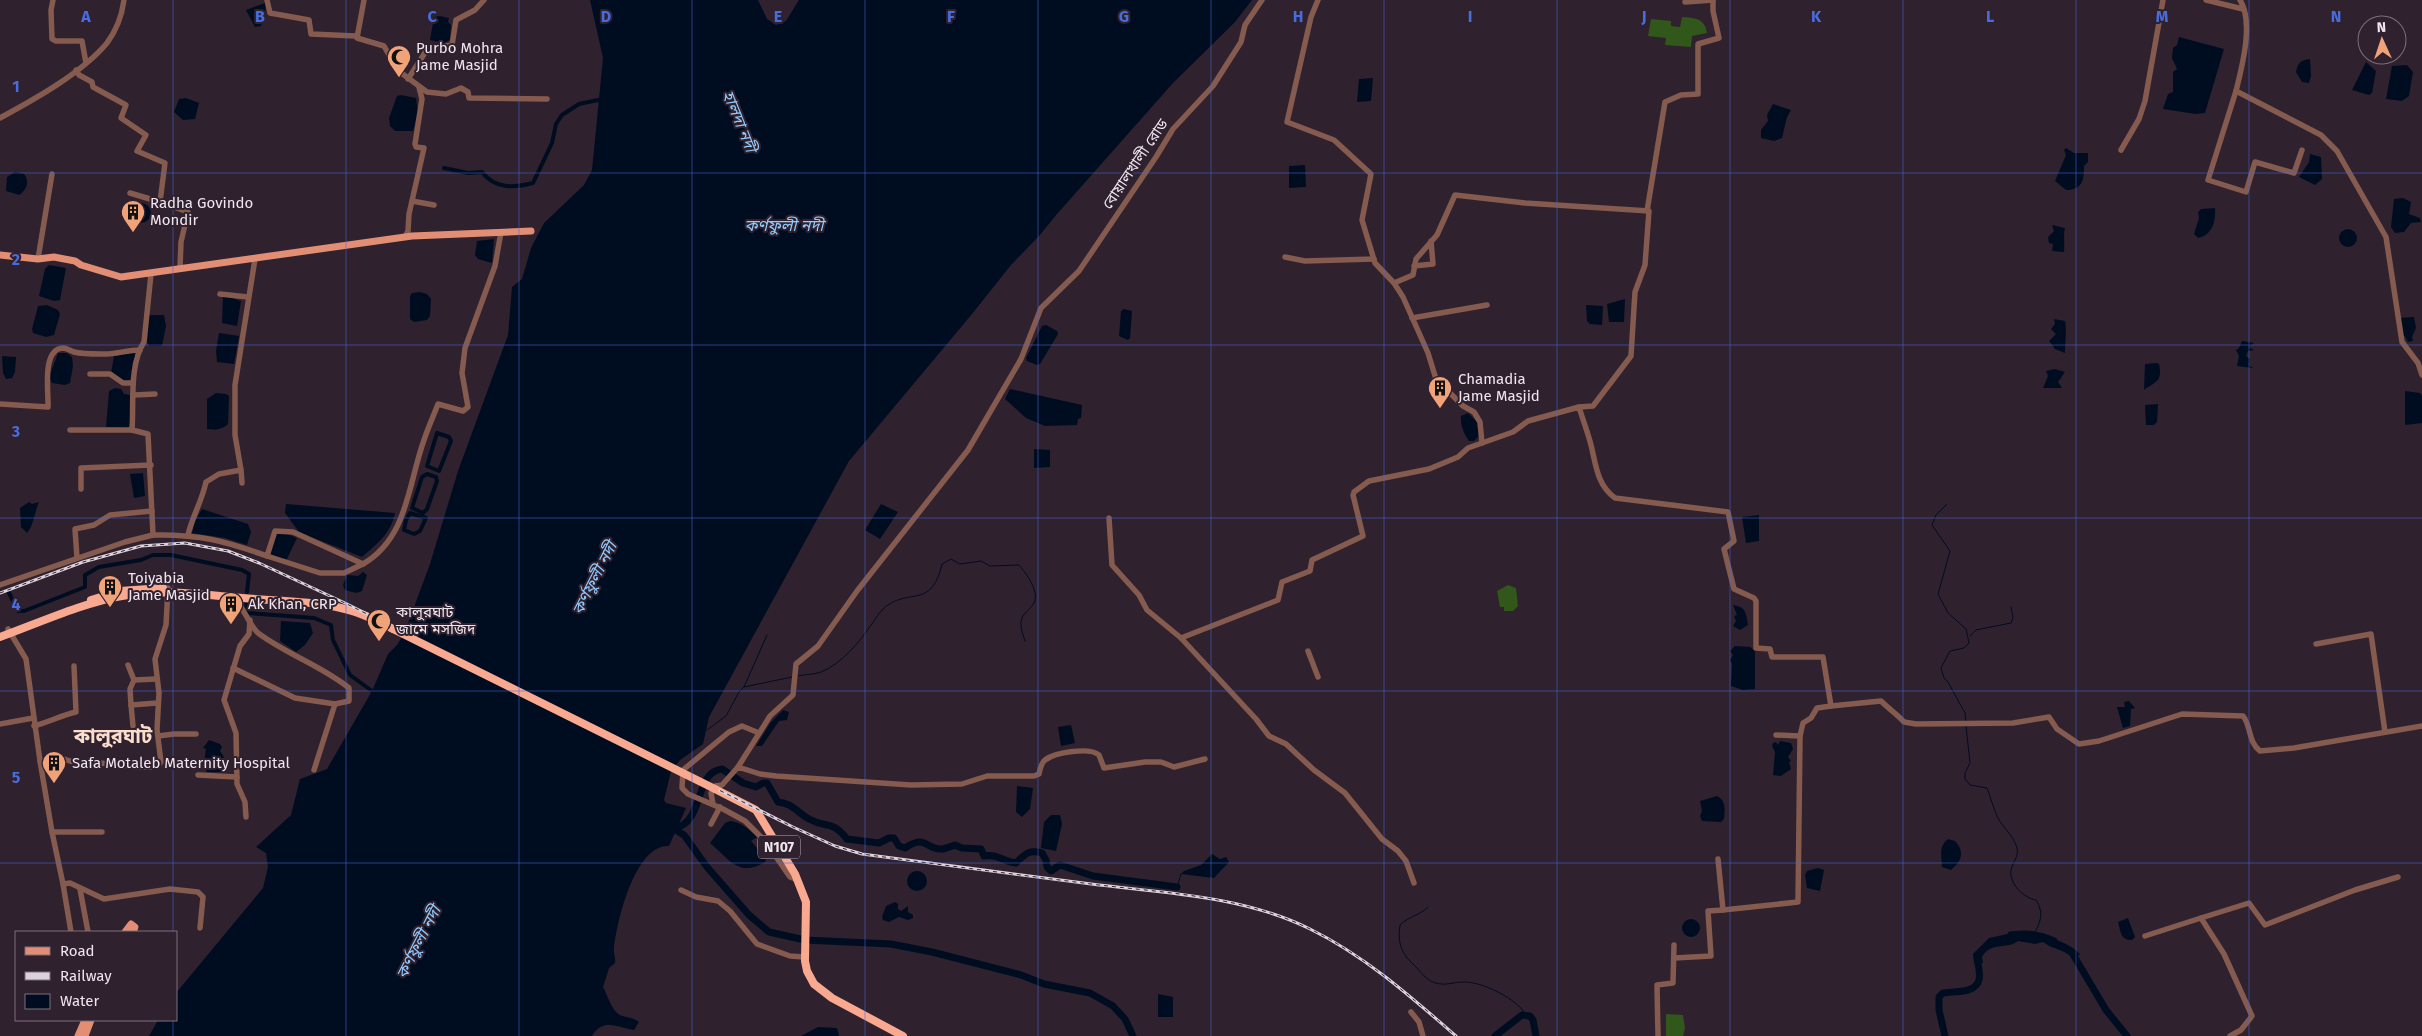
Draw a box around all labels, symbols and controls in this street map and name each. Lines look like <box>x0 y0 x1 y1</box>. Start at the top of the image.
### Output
text: A <box>80 7 91 26</box>
text: B <box>255 7 265 26</box>
text: C <box>427 7 437 26</box>
text: D <box>601 7 611 26</box>
text: E <box>774 7 782 26</box>
text: F <box>947 7 955 26</box>
text: G <box>1119 7 1129 26</box>
text: H <box>1293 7 1303 26</box>
text: I <box>1468 7 1472 26</box>
text: J <box>1640 7 1647 26</box>
text: K <box>1811 7 1822 26</box>
text: L <box>1986 7 1994 26</box>
text: M <box>2156 7 2169 26</box>
text: N <box>2331 7 2341 26</box>
north arrow <box>2357 15 2407 65</box>
text: N <box>2376 19 2386 36</box>
place label: Purbo Mohra Jame Masjid <box>416 39 503 74</box>
mosque icon: Purbo Mohra Jame Masjid <box>386 44 412 78</box>
text: 1 <box>12 77 20 96</box>
water label: হালদা নদী <box>719 88 761 157</box>
street label: বোয়ালখালী রোড <box>1098 115 1172 212</box>
place label: Radha Govindo Mondir <box>150 194 253 229</box>
building icon: Radha Govindo Mondir <box>120 199 146 233</box>
water label: কর্ণফুলী নদী <box>745 216 826 235</box>
text: 2 <box>12 250 20 269</box>
place label: Chamadia Jame Masjid <box>1458 370 1540 405</box>
building icon: Chamadia Jame Masjid <box>1427 375 1453 409</box>
text: 3 <box>11 422 20 441</box>
water label: কর্ণফুলী নদী <box>568 536 622 618</box>
place label: Toiyabia Jame Masjid <box>128 569 210 604</box>
building icon: Toiyabia Jame Masjid <box>97 574 123 608</box>
building icon: Ak Khan, CRP <box>218 591 244 625</box>
text: 4 <box>11 595 21 614</box>
place label: Ak Khan, CRP <box>248 595 337 613</box>
place label: কালুরঘাট জামে মসজিদ <box>395 603 476 638</box>
mosque icon: কালুরঘাট জামে মসজিদ <box>366 608 392 642</box>
district label: কালুরঘাট <box>73 724 153 748</box>
building icon: Safa Motaleb Maternity Hospital <box>41 750 67 784</box>
place label: Safa Motaleb Maternity Hospital <box>72 754 290 772</box>
text: 5 <box>12 768 21 787</box>
road number: N107 <box>758 836 800 859</box>
water label: কর্ণফুলী নদী <box>392 900 446 982</box>
legend <box>15 931 178 1021</box>
text: Road <box>60 942 95 960</box>
text: Railway <box>60 967 112 985</box>
text: Water <box>60 992 99 1010</box>

